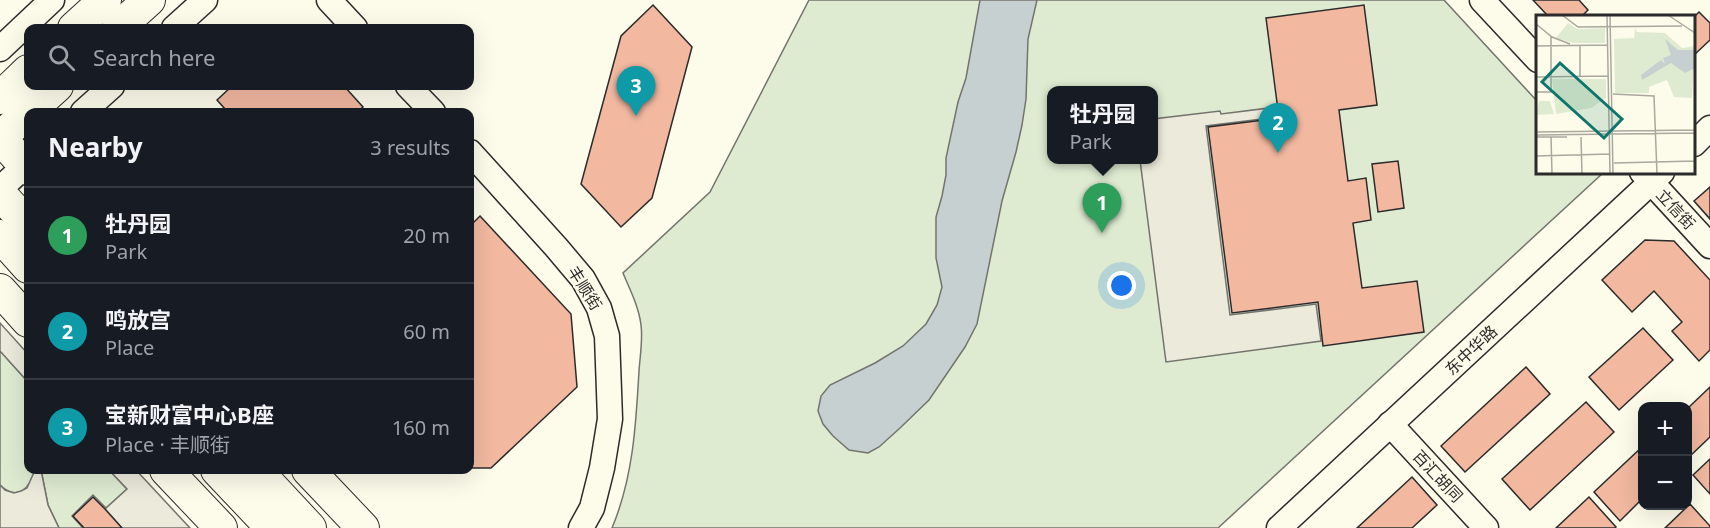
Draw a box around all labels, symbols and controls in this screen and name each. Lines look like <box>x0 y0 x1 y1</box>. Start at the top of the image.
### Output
inset map <box>1536 15 1695 174</box>
search box <box>24 24 474 90</box>
icon: search <box>45 41 78 74</box>
text: Search here <box>93 42 215 72</box>
pin: 3 <box>616 66 656 116</box>
popup <box>1047 86 1158 164</box>
text: 牡丹园 <box>1069 98 1136 128</box>
pin: 2 <box>1258 104 1298 153</box>
text: Park <box>1069 128 1112 155</box>
text: Nearby <box>48 129 143 165</box>
text: 3 results <box>370 134 450 161</box>
pin: 1 <box>1082 184 1122 233</box>
street label: 立信街 <box>1652 184 1700 234</box>
text: 牡丹园 <box>105 208 171 238</box>
text: 1 <box>62 222 73 249</box>
text: 20 m <box>403 222 450 249</box>
text: Park <box>105 238 147 265</box>
street label: 丰顺街 <box>563 262 607 314</box>
your location <box>1107 271 1136 300</box>
text: 鸣放宫 <box>105 304 171 334</box>
text: 2 <box>62 318 73 345</box>
text: 60 m <box>403 318 450 345</box>
street label: 东中华路 <box>1440 320 1502 380</box>
text: Place <box>105 334 154 361</box>
text: 宝新财富中心B座 <box>105 399 274 429</box>
map controls <box>1638 402 1692 510</box>
button: + <box>1638 402 1692 456</box>
text: 3 <box>62 414 73 441</box>
text: 160 m <box>392 414 450 441</box>
text: Place · 丰顺街 <box>105 431 230 458</box>
street label: 百汇胡同 <box>1408 445 1468 507</box>
button: − <box>1638 456 1692 510</box>

